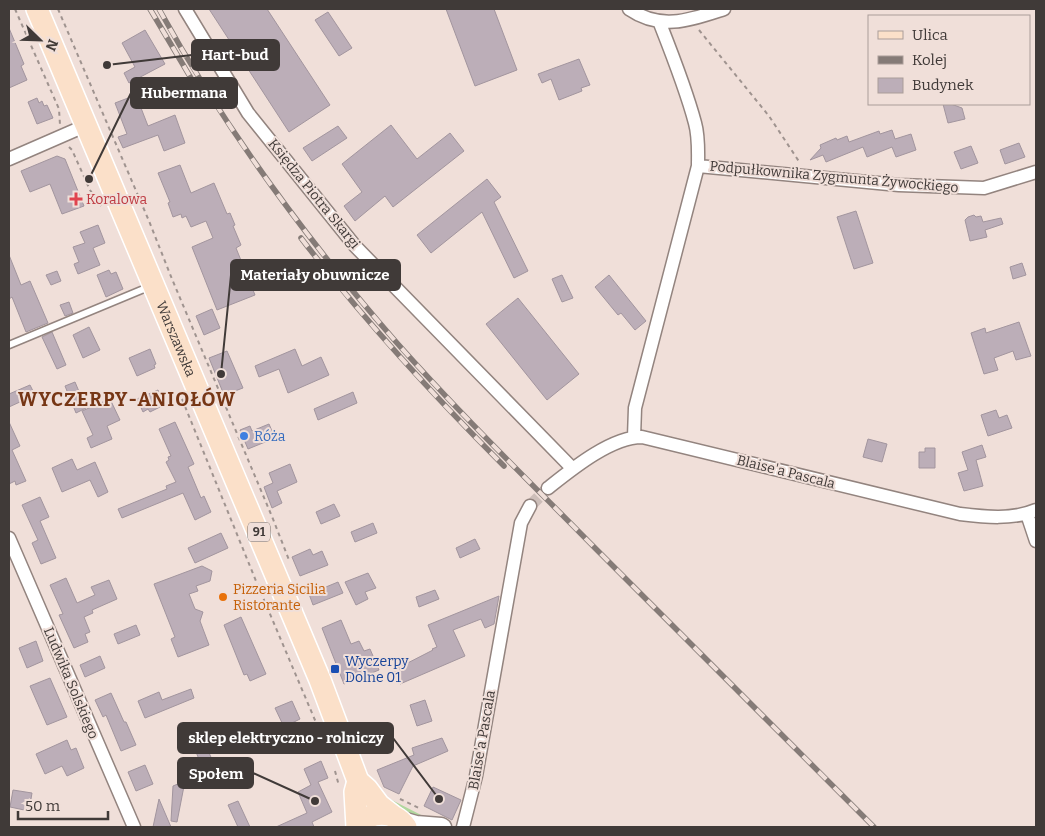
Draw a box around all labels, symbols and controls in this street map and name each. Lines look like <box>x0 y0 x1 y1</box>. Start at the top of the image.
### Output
north arrow <box>15 15 65 65</box>
legend <box>868 15 1030 105</box>
text: Ulica <box>912 26 948 44</box>
text: N <box>41 37 61 53</box>
callout: Hart-bud <box>192 40 279 70</box>
text: Hart-bud <box>201 46 269 64</box>
text: Kolej <box>912 51 947 69</box>
text: Budynek <box>912 76 974 94</box>
callout: Hubermana <box>131 78 237 108</box>
text: Hubermana <box>141 84 228 102</box>
street label: Księdza Piotra Skargi <box>264 136 364 252</box>
street label: Podpułkownika Zygmunta Żywockiego <box>709 158 959 196</box>
place label: Koralowa <box>86 191 148 208</box>
marker: Koralowa <box>70 193 82 205</box>
callout: Materiały obuwnicze <box>231 260 400 290</box>
text: Materiały obuwnicze <box>240 266 390 284</box>
street label: Warszawska <box>153 299 200 380</box>
district label: WYCZERPY-ANIOŁÓW <box>18 387 236 411</box>
place label: Róża <box>254 428 286 445</box>
marker: Róża <box>238 430 250 442</box>
street label: Blaise'a Pascala <box>735 452 837 493</box>
road number: 91 <box>248 522 270 542</box>
place label: Pizzeria Sicilia Ristorante <box>233 581 326 614</box>
marker: Pizzeria Sicilia Ristorante <box>217 591 229 603</box>
street label: Ludwika Solskiego <box>40 625 102 741</box>
place label: Wyczerpy Dolne 01 <box>345 653 409 686</box>
marker: Wyczerpy Dolne 01 <box>329 663 341 675</box>
street label: Blaise'a Pascala <box>465 689 499 791</box>
callout: sklep elektryczno - rolniczy <box>178 723 393 753</box>
text: sklep elektryczno - rolniczy <box>188 729 385 747</box>
callout: Społem <box>178 758 253 788</box>
text: Społem <box>189 765 244 783</box>
scale bar <box>18 788 108 820</box>
text: 50 m <box>25 797 61 815</box>

